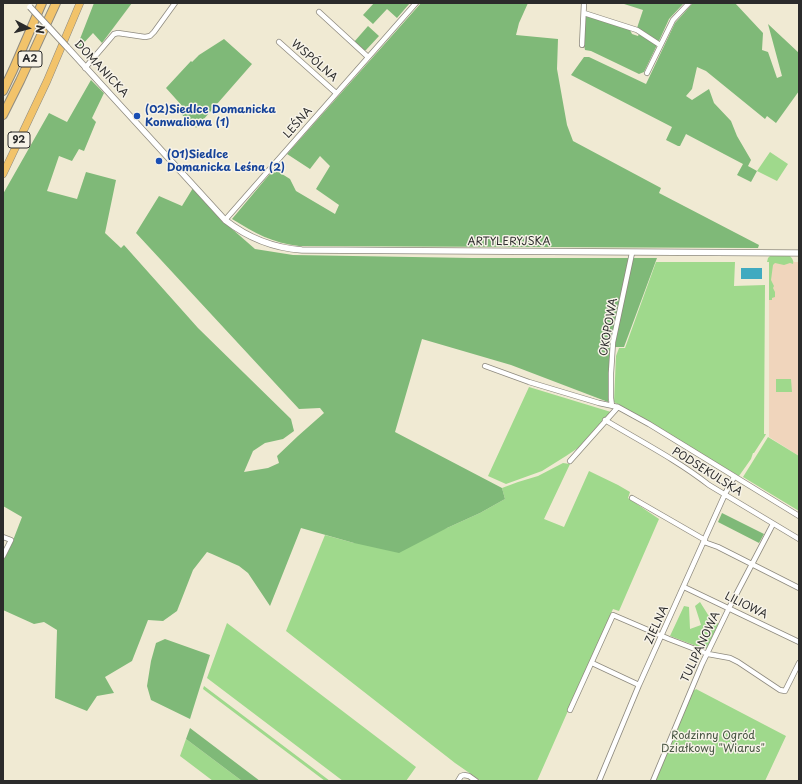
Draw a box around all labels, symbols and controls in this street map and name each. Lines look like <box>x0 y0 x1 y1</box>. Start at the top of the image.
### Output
north arrow <box>8 8 48 48</box>
text: N <box>32 24 49 35</box>
street label: WSPÓLNA <box>288 37 340 85</box>
street label: DOMANICKA <box>71 38 131 100</box>
road number: A2 <box>18 51 42 67</box>
place label: (02)Siedlce Domanicka Konwaliowa (1) <box>145 103 276 129</box>
street label: LEŚNA <box>281 105 315 141</box>
marker: (02)Siedlce Domanicka Konwaliowa (1) <box>132 111 142 121</box>
road number: 92 <box>8 132 30 148</box>
place label: (01)Siedlce Domanicka Leśna (2) <box>167 148 285 174</box>
marker: (01)Siedlce Domanicka Leśna (2) <box>154 156 164 166</box>
street label: ARTYLERYJSKA <box>468 235 550 249</box>
street label: OKOPOWA <box>597 297 621 357</box>
street label: PODSEKULSKA <box>669 445 745 499</box>
street label: LILIOWA <box>722 590 770 622</box>
street label: ZIELNA <box>643 604 671 646</box>
street label: TULIPANOWA <box>679 609 723 685</box>
park label: Rodzinny Ogród Działkowy "Wiarus" <box>661 729 765 755</box>

